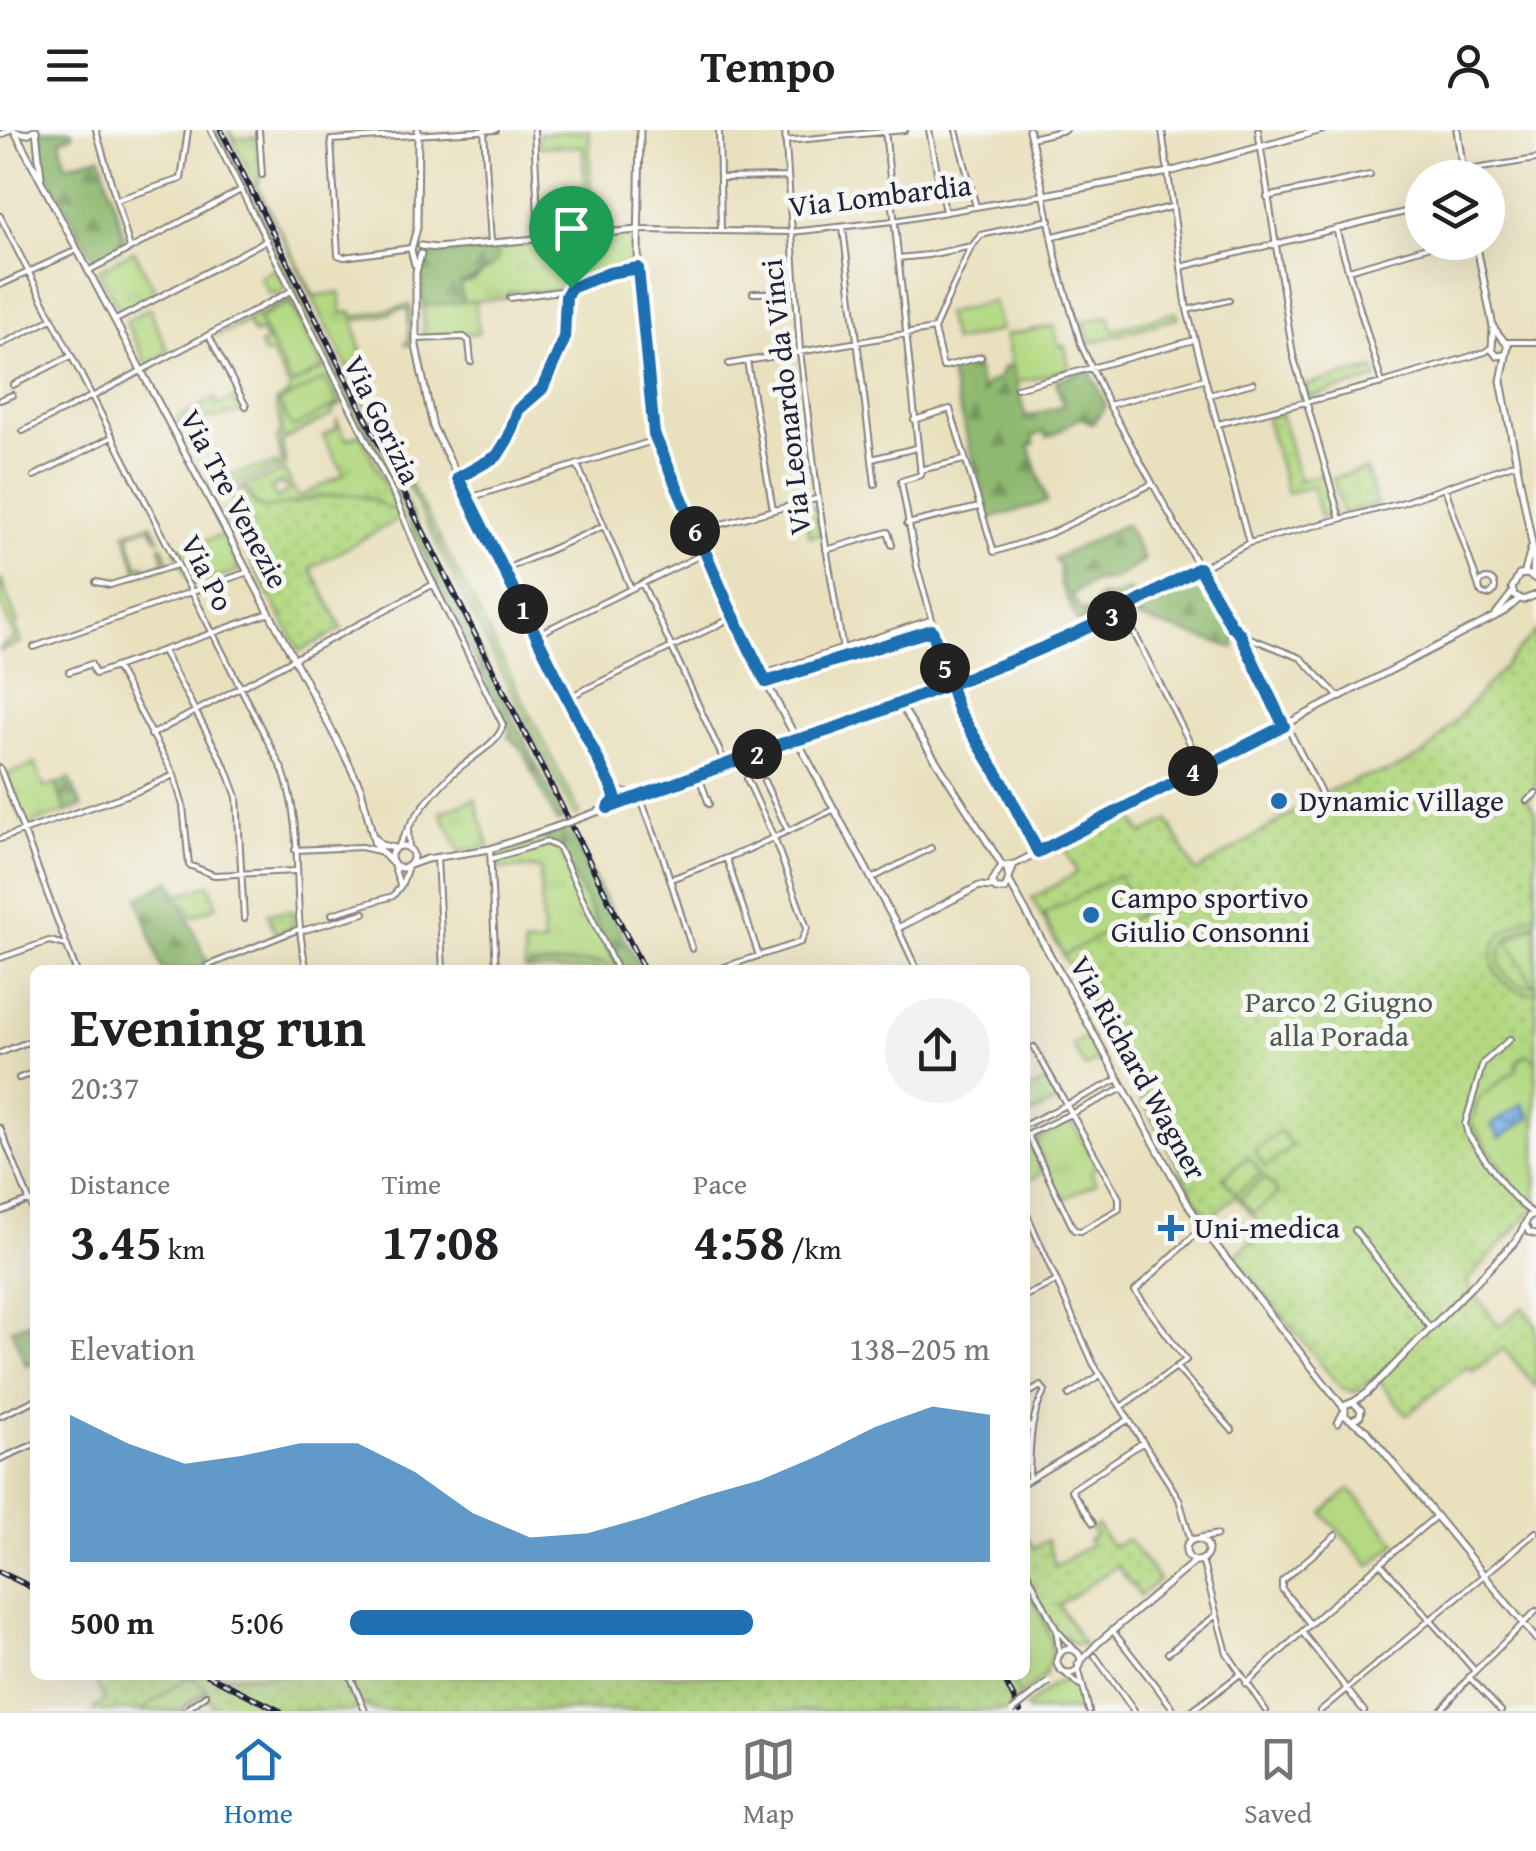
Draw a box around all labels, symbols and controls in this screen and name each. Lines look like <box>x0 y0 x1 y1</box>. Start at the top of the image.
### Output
text: Tempo <box>701 33 836 98</box>
icon: menu <box>40 38 95 93</box>
icon: person <box>1441 38 1496 93</box>
map controls <box>1405 160 1505 260</box>
button: layers <box>1405 160 1505 260</box>
street label: Via Lombardia <box>786 162 974 228</box>
pin <box>529 186 614 289</box>
icon: arrive <box>544 201 599 256</box>
street label: Via Leonardo da Vinci <box>749 257 821 537</box>
street label: Via Gorizia <box>333 348 433 491</box>
street label: Via Tre Venezie <box>169 401 300 596</box>
pin: 6 <box>670 506 720 556</box>
text: 6 <box>688 510 702 551</box>
street label: Via Po <box>170 527 246 618</box>
pin: 1 <box>498 584 548 634</box>
text: 1 <box>516 588 530 629</box>
pin: 3 <box>1087 591 1137 641</box>
text: 3 <box>1105 595 1119 636</box>
pin: 5 <box>920 643 970 693</box>
text: 5 <box>938 647 952 688</box>
pin: 2 <box>732 729 782 779</box>
text: 2 <box>750 733 764 774</box>
pin: 4 <box>1168 746 1218 796</box>
text: 4 <box>1186 750 1200 791</box>
place label: Dynamic Village <box>1299 778 1504 822</box>
marker: Dynamic Village <box>1268 790 1290 812</box>
place label: Campo sportivo Giulio Consonni <box>1111 875 1310 953</box>
marker: Campo sportivo Giulio Consonni <box>1080 904 1102 926</box>
street label: Via Richard Wagner <box>1059 948 1219 1187</box>
park label: Parco 2 Giugno alla Porada <box>1245 979 1433 1057</box>
text: Evening run <box>70 986 366 1066</box>
button: share <box>885 998 990 1103</box>
text: 20:37 <box>70 1064 139 1111</box>
text: Distance <box>70 1163 170 1204</box>
text: Time <box>382 1163 441 1204</box>
text: Pace <box>693 1163 747 1204</box>
text: 3.45 <box>70 1204 162 1277</box>
text: 17:08 <box>382 1204 499 1277</box>
text: 4:58 <box>693 1204 785 1277</box>
place label: Uni-medica <box>1194 1205 1340 1249</box>
marker: Uni-medica <box>1158 1215 1184 1241</box>
text: km <box>162 1228 205 1269</box>
text: /km <box>785 1228 842 1269</box>
text: Elevation <box>70 1325 195 1372</box>
text: 138–205 m <box>849 1325 990 1372</box>
text: 500 m <box>70 1599 154 1646</box>
text: 5:06 <box>230 1599 284 1646</box>
tab: Home <box>224 1732 293 1833</box>
tab: Map <box>741 1732 796 1833</box>
tab: Saved <box>1244 1732 1312 1833</box>

